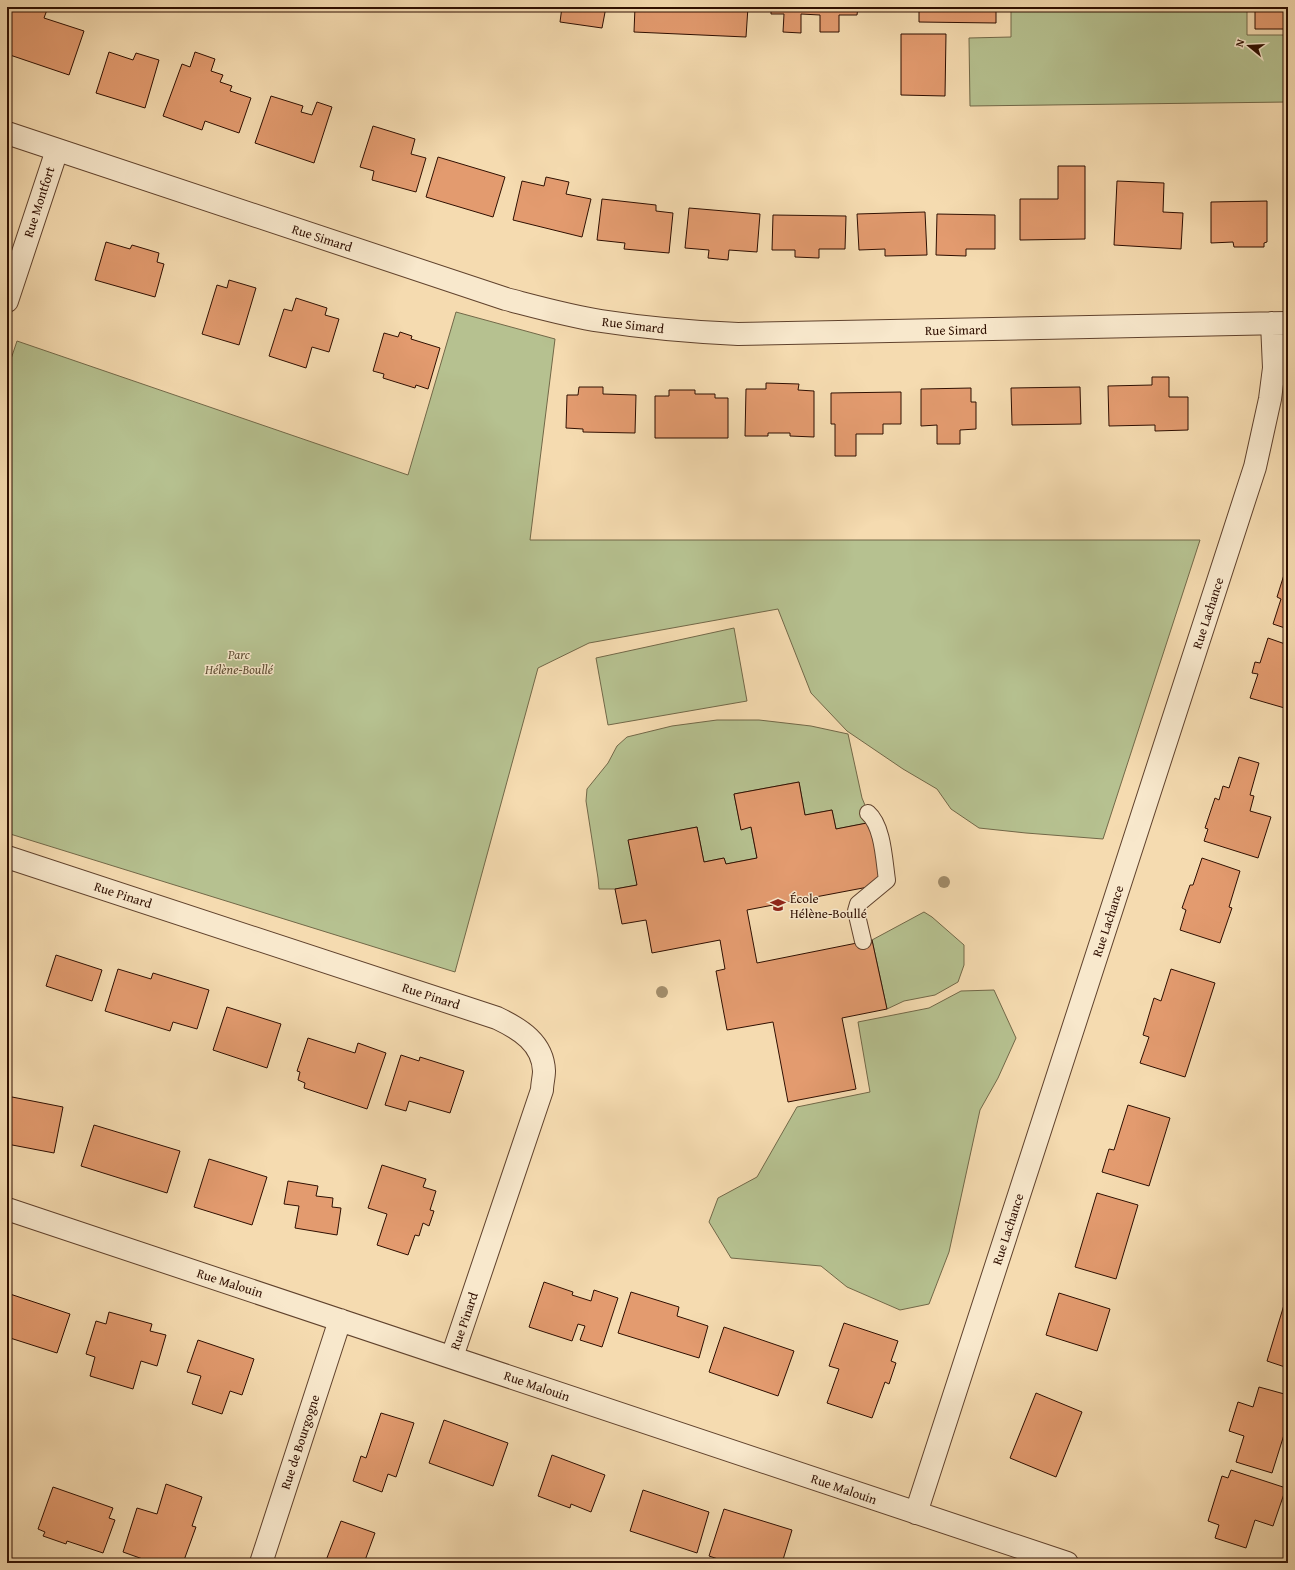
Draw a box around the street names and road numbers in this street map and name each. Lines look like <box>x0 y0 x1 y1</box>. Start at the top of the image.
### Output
street label: Rue Montfort <box>19 164 60 240</box>
street label: Rue Simard <box>289 219 355 257</box>
street label: Rue Simard <box>601 312 665 338</box>
street label: Rue Simard <box>925 320 987 340</box>
street label: Rue Lachance <box>1188 575 1228 651</box>
street label: Rue Pinard <box>92 877 154 913</box>
street label: Rue Lachance <box>1088 883 1128 959</box>
street label: Rue Pinard <box>400 978 462 1014</box>
street label: Rue Lachance <box>988 1191 1028 1267</box>
street label: Rue Malouin <box>194 1263 266 1303</box>
street label: Rue Pinard <box>445 1290 483 1352</box>
street label: Rue Malouin <box>501 1366 573 1406</box>
street label: Rue de Bourgogne <box>276 1392 324 1492</box>
street label: Rue Malouin <box>808 1469 880 1509</box>

